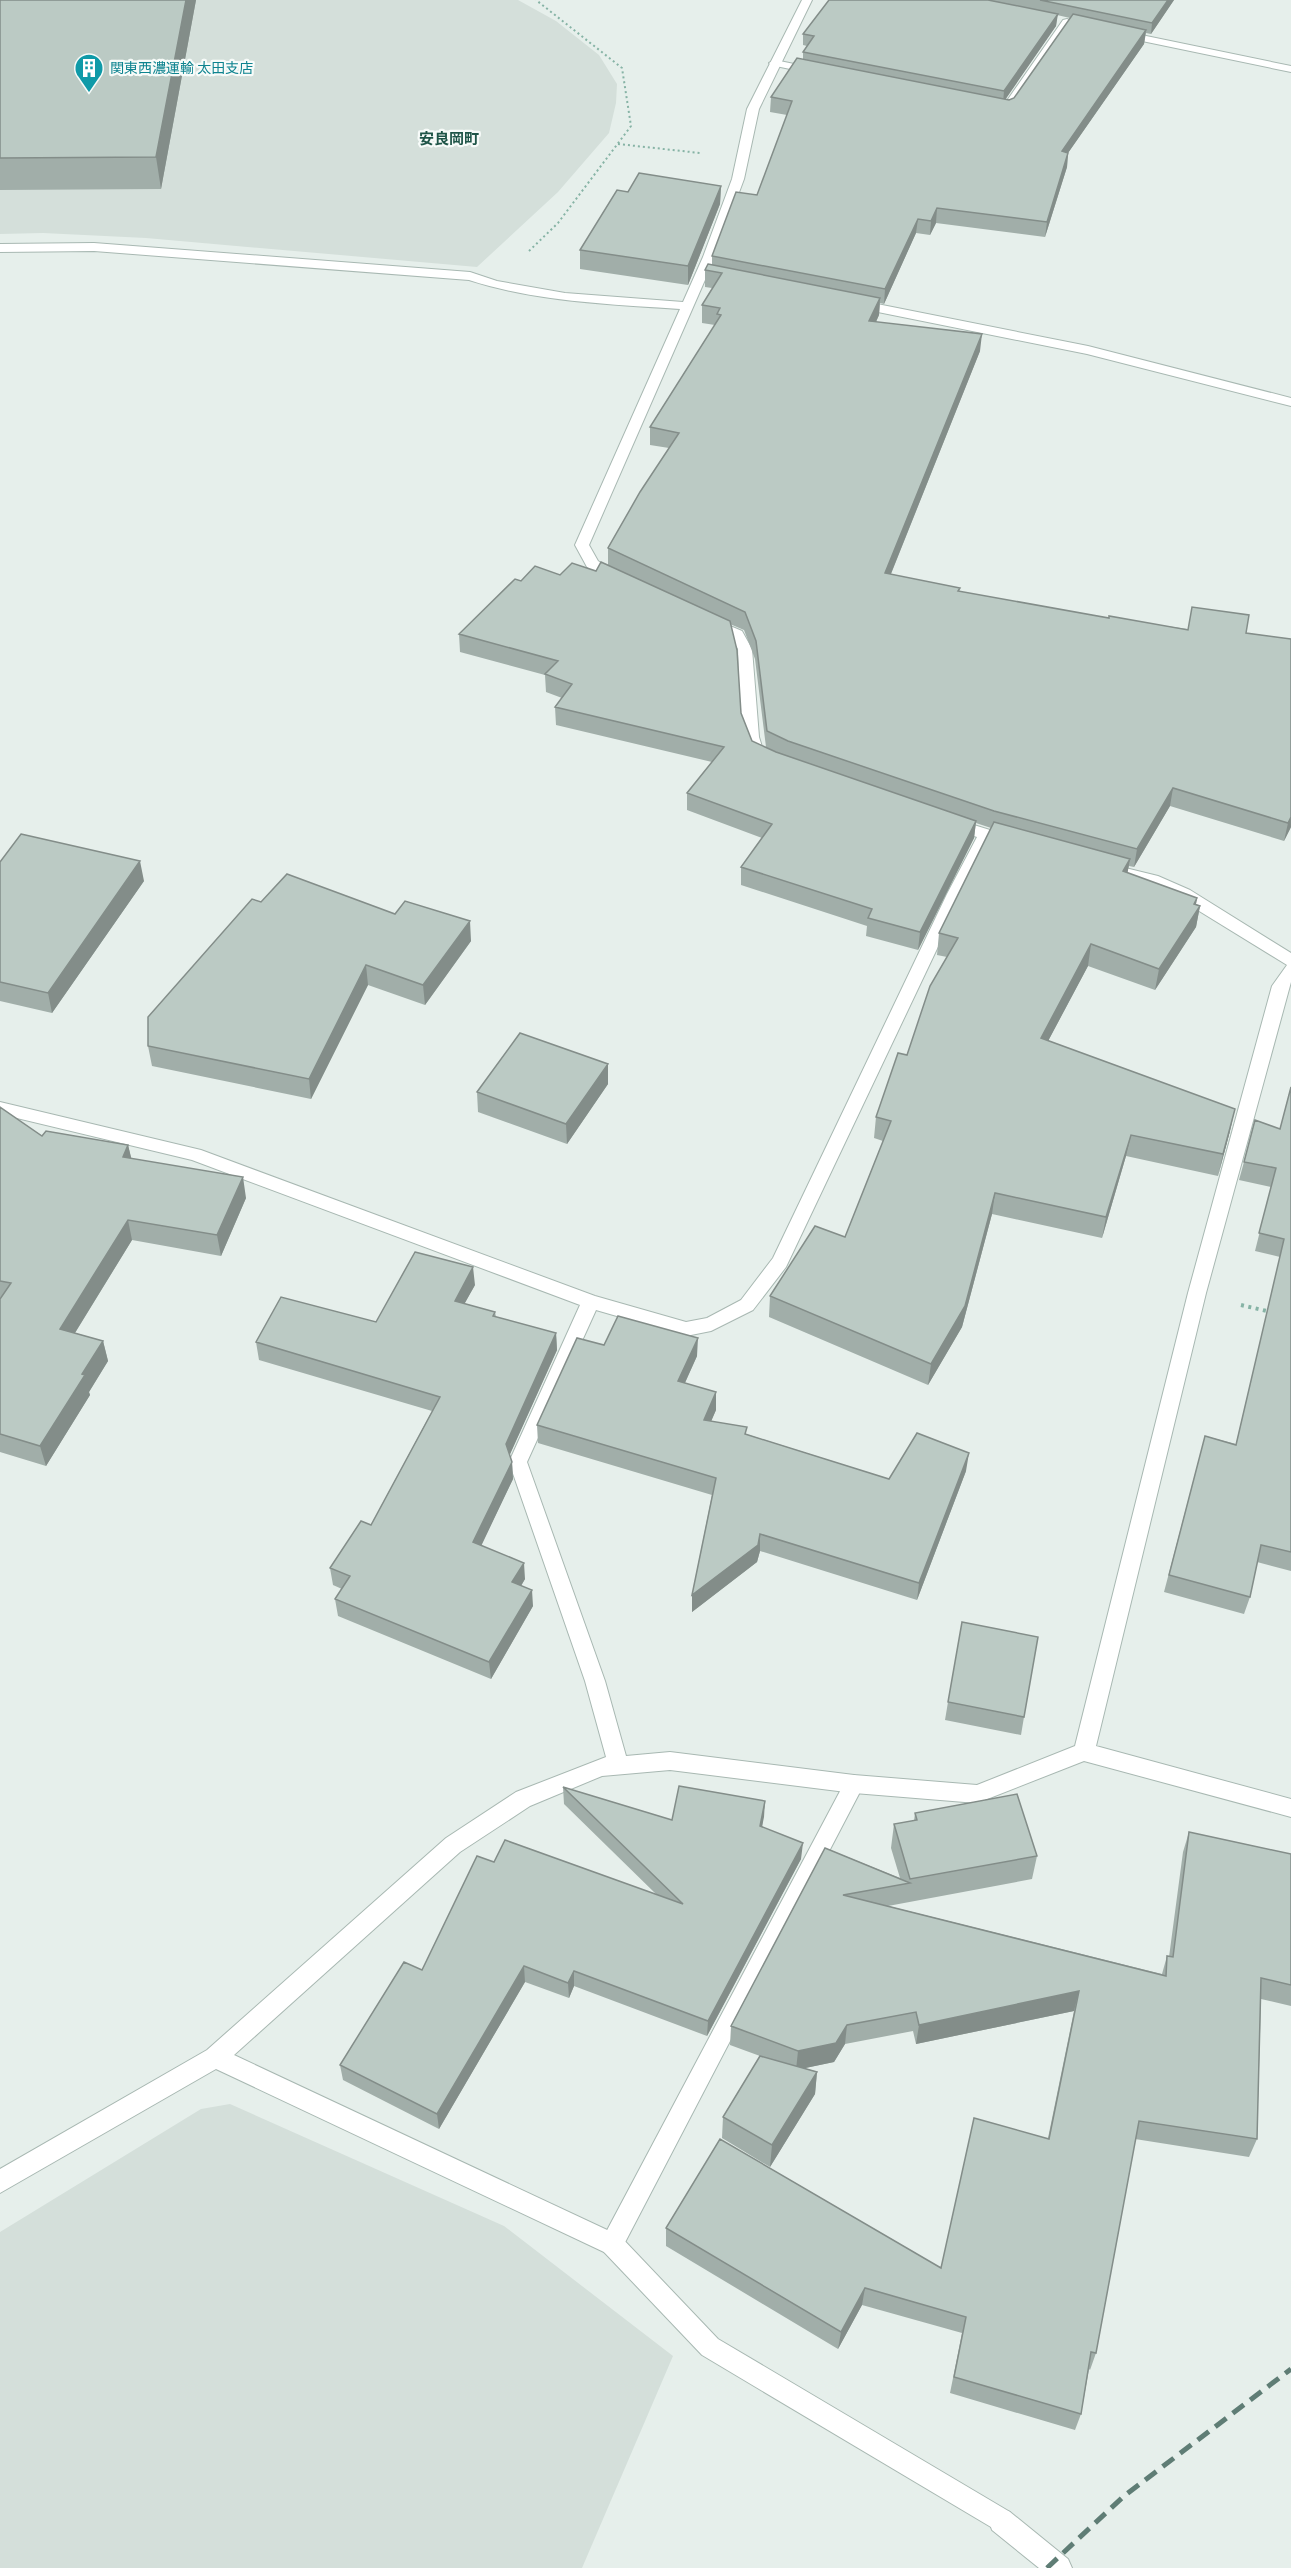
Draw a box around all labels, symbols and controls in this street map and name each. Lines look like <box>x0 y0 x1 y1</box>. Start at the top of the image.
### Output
building icon: 関東西濃運輸 太田支店 <box>73 52 105 94</box>
place label: 関東西濃運輸 太田支店 <box>110 60 253 76</box>
district label: 安良岡町 <box>419 130 479 148</box>

